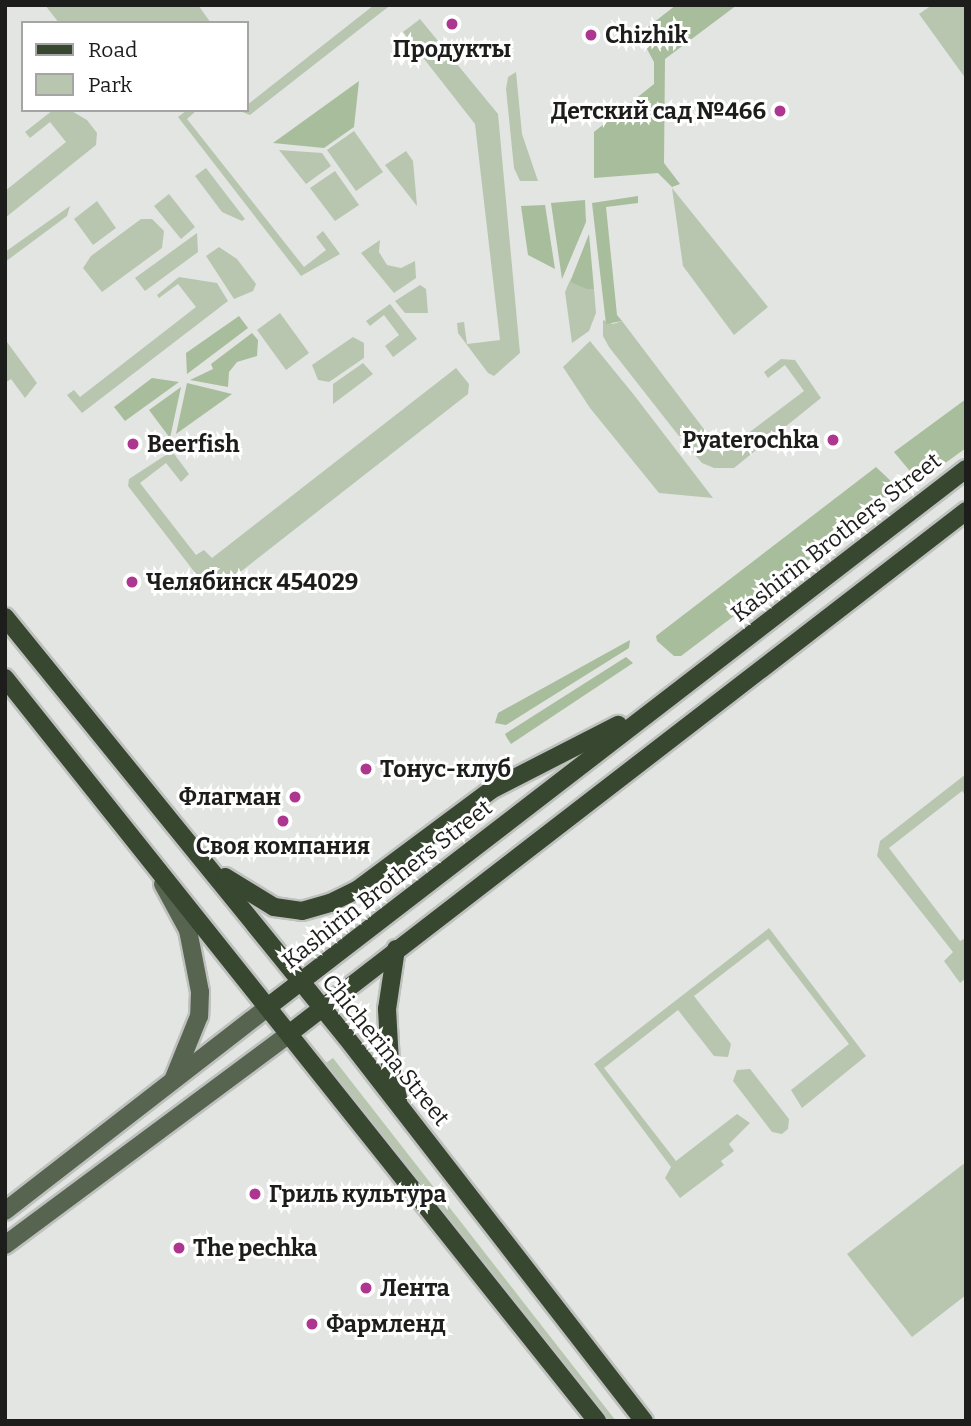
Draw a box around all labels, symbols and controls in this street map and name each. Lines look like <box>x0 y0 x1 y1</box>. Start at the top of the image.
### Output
marker: Продукты <box>444 16 460 32</box>
legend <box>21 21 248 112</box>
place label: Chizhik <box>605 21 688 49</box>
marker: Chizhik <box>583 27 599 43</box>
place label: Продукты <box>393 35 511 63</box>
text: Road <box>88 37 137 63</box>
text: Park <box>88 72 132 98</box>
place label: Детский сад №466 <box>551 97 766 125</box>
marker: Детский сад №466 <box>772 103 788 119</box>
place label: Pyaterochka <box>682 426 819 454</box>
place label: Beerfish <box>147 430 240 458</box>
marker: Pyaterochka <box>825 432 841 448</box>
marker: Beerfish <box>125 436 141 452</box>
street label: Kashirin Brothers Street <box>726 447 946 627</box>
place label: Челябинск 454029 <box>146 568 358 596</box>
marker: Челябинск 454029 <box>124 574 140 590</box>
place label: Тонус-клуб <box>380 755 511 783</box>
marker: Тонус-клуб <box>358 761 374 777</box>
place label: Флагман <box>178 783 281 811</box>
marker: Флагман <box>287 789 303 805</box>
street label: Kashirin Brothers Street <box>277 794 497 974</box>
marker: Своя компания <box>275 813 291 829</box>
place label: Своя компания <box>196 832 370 860</box>
street label: Chicherina Street <box>316 969 456 1131</box>
place label: Гриль культура <box>269 1180 446 1208</box>
marker: Гриль культура <box>247 1186 263 1202</box>
place label: The pechka <box>193 1234 317 1262</box>
marker: The pechka <box>171 1240 187 1256</box>
place label: Лента <box>380 1274 450 1302</box>
marker: Лента <box>358 1280 374 1296</box>
place label: Фармленд <box>326 1310 446 1338</box>
marker: Фармленд <box>304 1316 320 1332</box>

